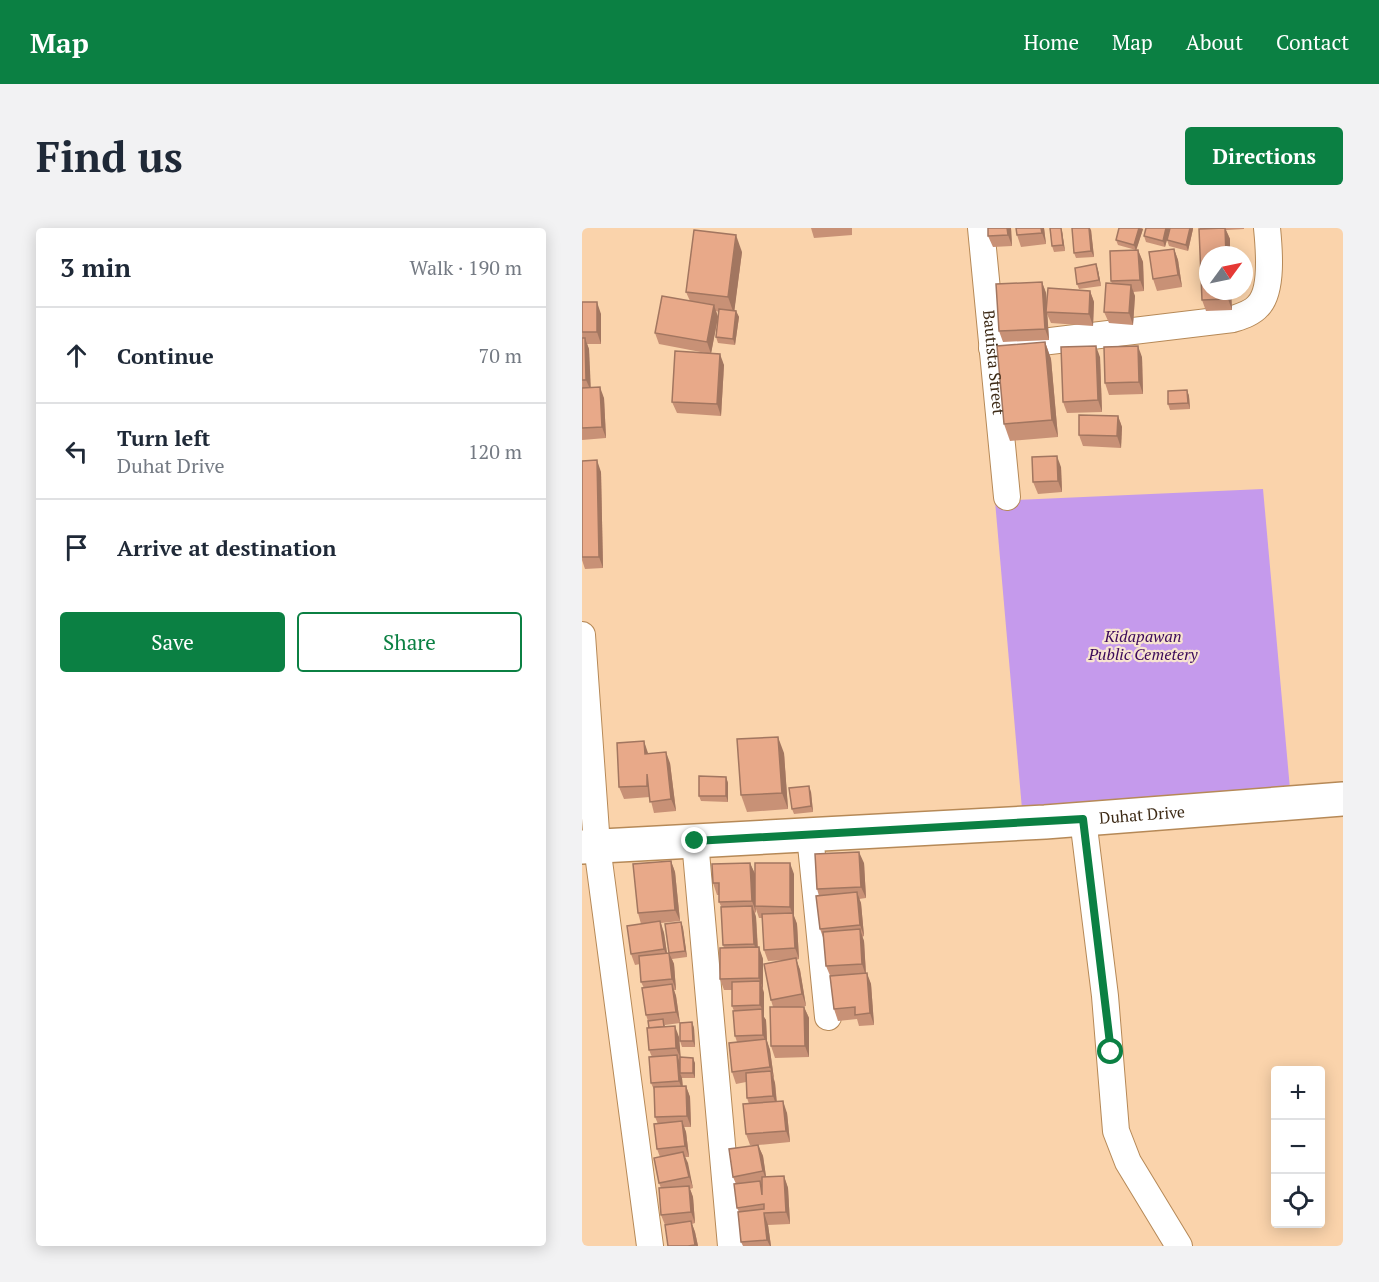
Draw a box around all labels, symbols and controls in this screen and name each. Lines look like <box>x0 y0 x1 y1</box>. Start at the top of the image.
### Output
text: Map <box>30 24 89 61</box>
text: Home <box>1023 28 1079 56</box>
text: Map <box>1112 28 1153 56</box>
text: About <box>1186 28 1243 56</box>
text: Contact <box>1276 28 1349 56</box>
button: Directions <box>1185 127 1343 185</box>
text: Find us <box>36 128 183 184</box>
north arrow <box>1199 246 1253 300</box>
text: 3 min <box>60 250 131 284</box>
text: Walk · 190 m <box>410 254 522 281</box>
street label: Bautista Street <box>978 309 1010 416</box>
icon: ahead <box>60 339 93 372</box>
text: Continue <box>117 341 214 370</box>
text: 70 m <box>479 342 522 369</box>
text: Turn left <box>117 423 210 452</box>
icon: left <box>60 435 93 468</box>
text: 120 m <box>468 438 522 465</box>
text: Duhat Drive <box>117 452 224 479</box>
icon: arrive <box>60 531 93 564</box>
text: Arrive at destination <box>117 533 336 562</box>
button: Save <box>60 612 285 672</box>
button: Share <box>297 612 522 672</box>
park label: Kidapawan Public Cemetery <box>1087 625 1198 665</box>
street label: Duhat Drive <box>1098 800 1186 829</box>
route end <box>681 827 707 853</box>
route start <box>1097 1038 1123 1064</box>
map controls <box>1271 1066 1325 1228</box>
button: + <box>1271 1066 1325 1120</box>
button: − <box>1271 1120 1325 1174</box>
button: locate <box>1271 1174 1325 1228</box>

